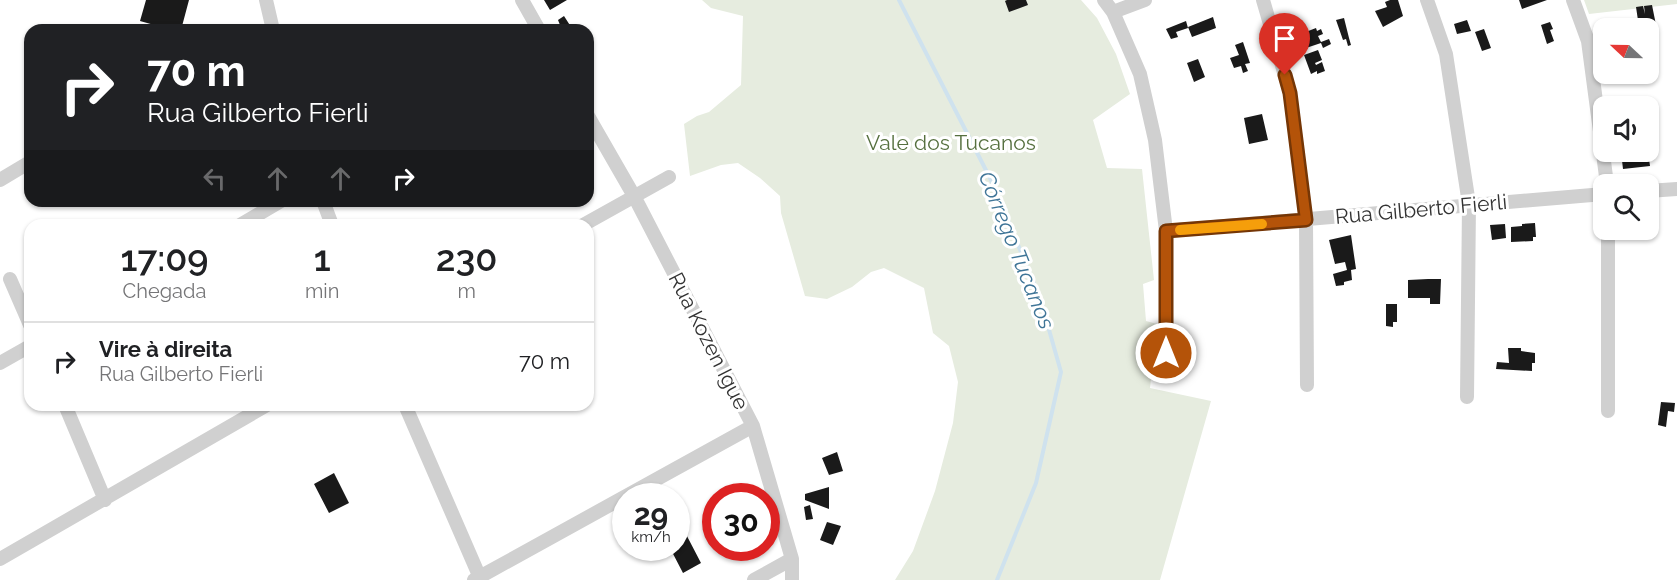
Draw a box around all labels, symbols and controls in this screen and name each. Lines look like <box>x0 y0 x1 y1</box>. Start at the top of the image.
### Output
pin <box>1259 13 1310 75</box>
north arrow <box>1593 18 1659 84</box>
map controls <box>1593 18 1659 240</box>
icon: arrive <box>1268 22 1301 55</box>
text: 70 m <box>147 47 246 96</box>
icon: right <box>48 48 126 126</box>
button: sound <box>1593 96 1659 162</box>
text: Rua Gilberto Fierli <box>147 97 369 128</box>
park label: Vale dos Tucanos <box>866 130 1036 155</box>
icon: left <box>198 162 231 195</box>
icon: ahead <box>261 162 294 195</box>
icon: ahead <box>324 162 357 195</box>
icon: right <box>387 162 420 195</box>
water label: Córrego Tucanos <box>974 167 1060 333</box>
button: search <box>1593 174 1659 240</box>
street label: Rua Gilberto Fierli <box>1334 189 1508 229</box>
text: 17:09 <box>120 237 209 279</box>
text: 1 <box>314 237 331 279</box>
text: 230 <box>436 237 497 279</box>
street label: Rua Kozen Igue <box>664 268 754 414</box>
text: Chegada <box>123 279 206 303</box>
text: min <box>305 279 339 303</box>
text: m <box>457 279 476 303</box>
position arrow <box>1134 321 1198 385</box>
text: Vire à direita <box>99 336 232 362</box>
icon: right <box>48 345 81 378</box>
text: 70 m <box>519 348 570 374</box>
text: Rua Gilberto Fierli <box>99 362 263 386</box>
speed limit sign: 30 <box>702 483 780 561</box>
text: 29 <box>634 497 668 532</box>
text: km/h <box>631 528 671 546</box>

